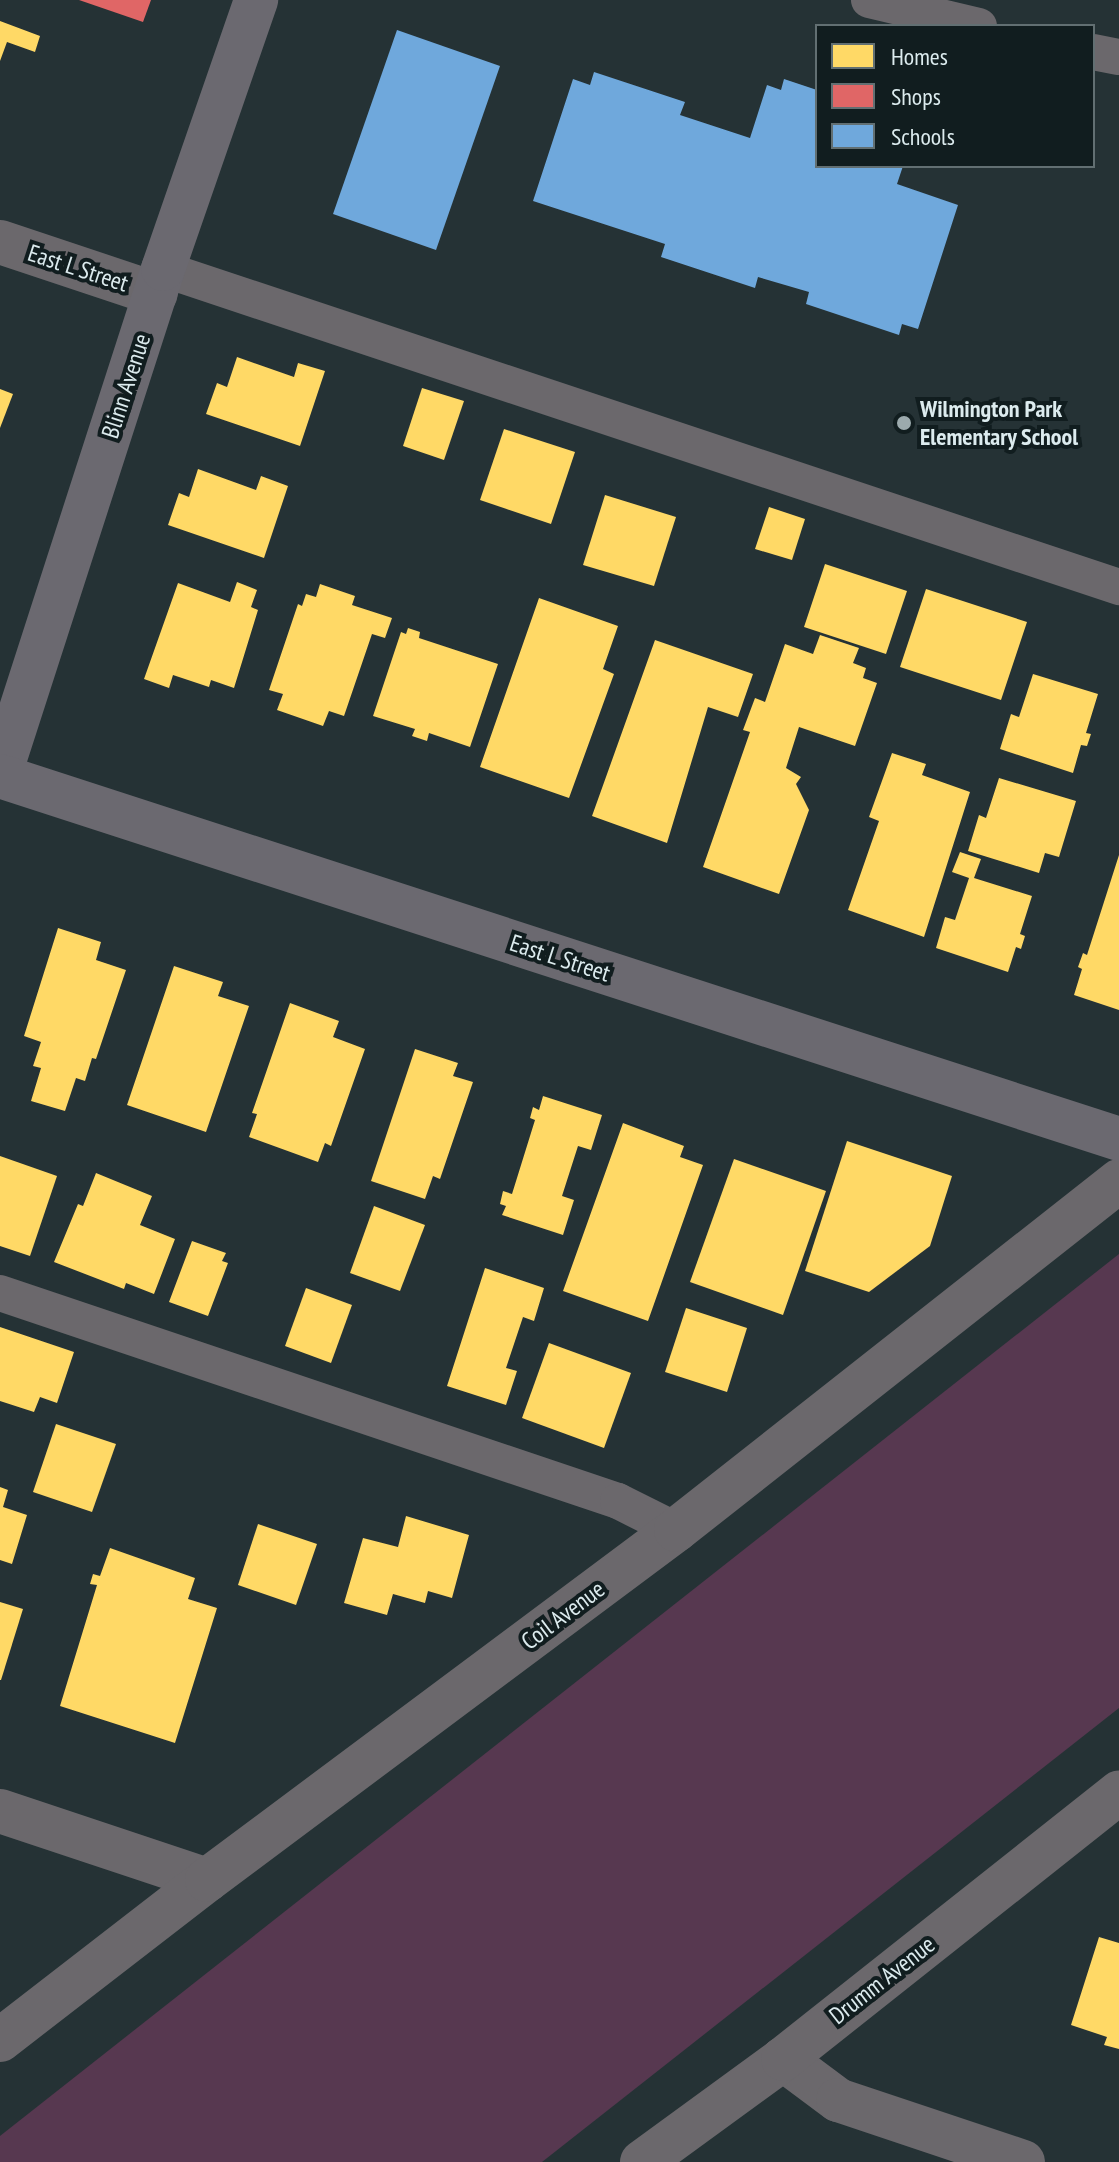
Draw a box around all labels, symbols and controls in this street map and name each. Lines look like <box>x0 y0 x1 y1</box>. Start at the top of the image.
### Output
legend <box>815 24 1095 168</box>
text: Homes <box>891 41 948 72</box>
text: Shops <box>891 81 941 112</box>
text: Schools <box>891 121 955 152</box>
street label: East L Street <box>24 238 132 298</box>
street label: Blinn Avenue <box>95 330 157 442</box>
place label: Wilmington Park Elementary School <box>920 395 1079 451</box>
marker: Wilmington Park Elementary School <box>895 414 913 432</box>
street label: East L Street <box>506 928 614 988</box>
street label: Coil Avenue <box>515 1574 611 1656</box>
street label: Drumm Avenue <box>823 1930 941 2030</box>

